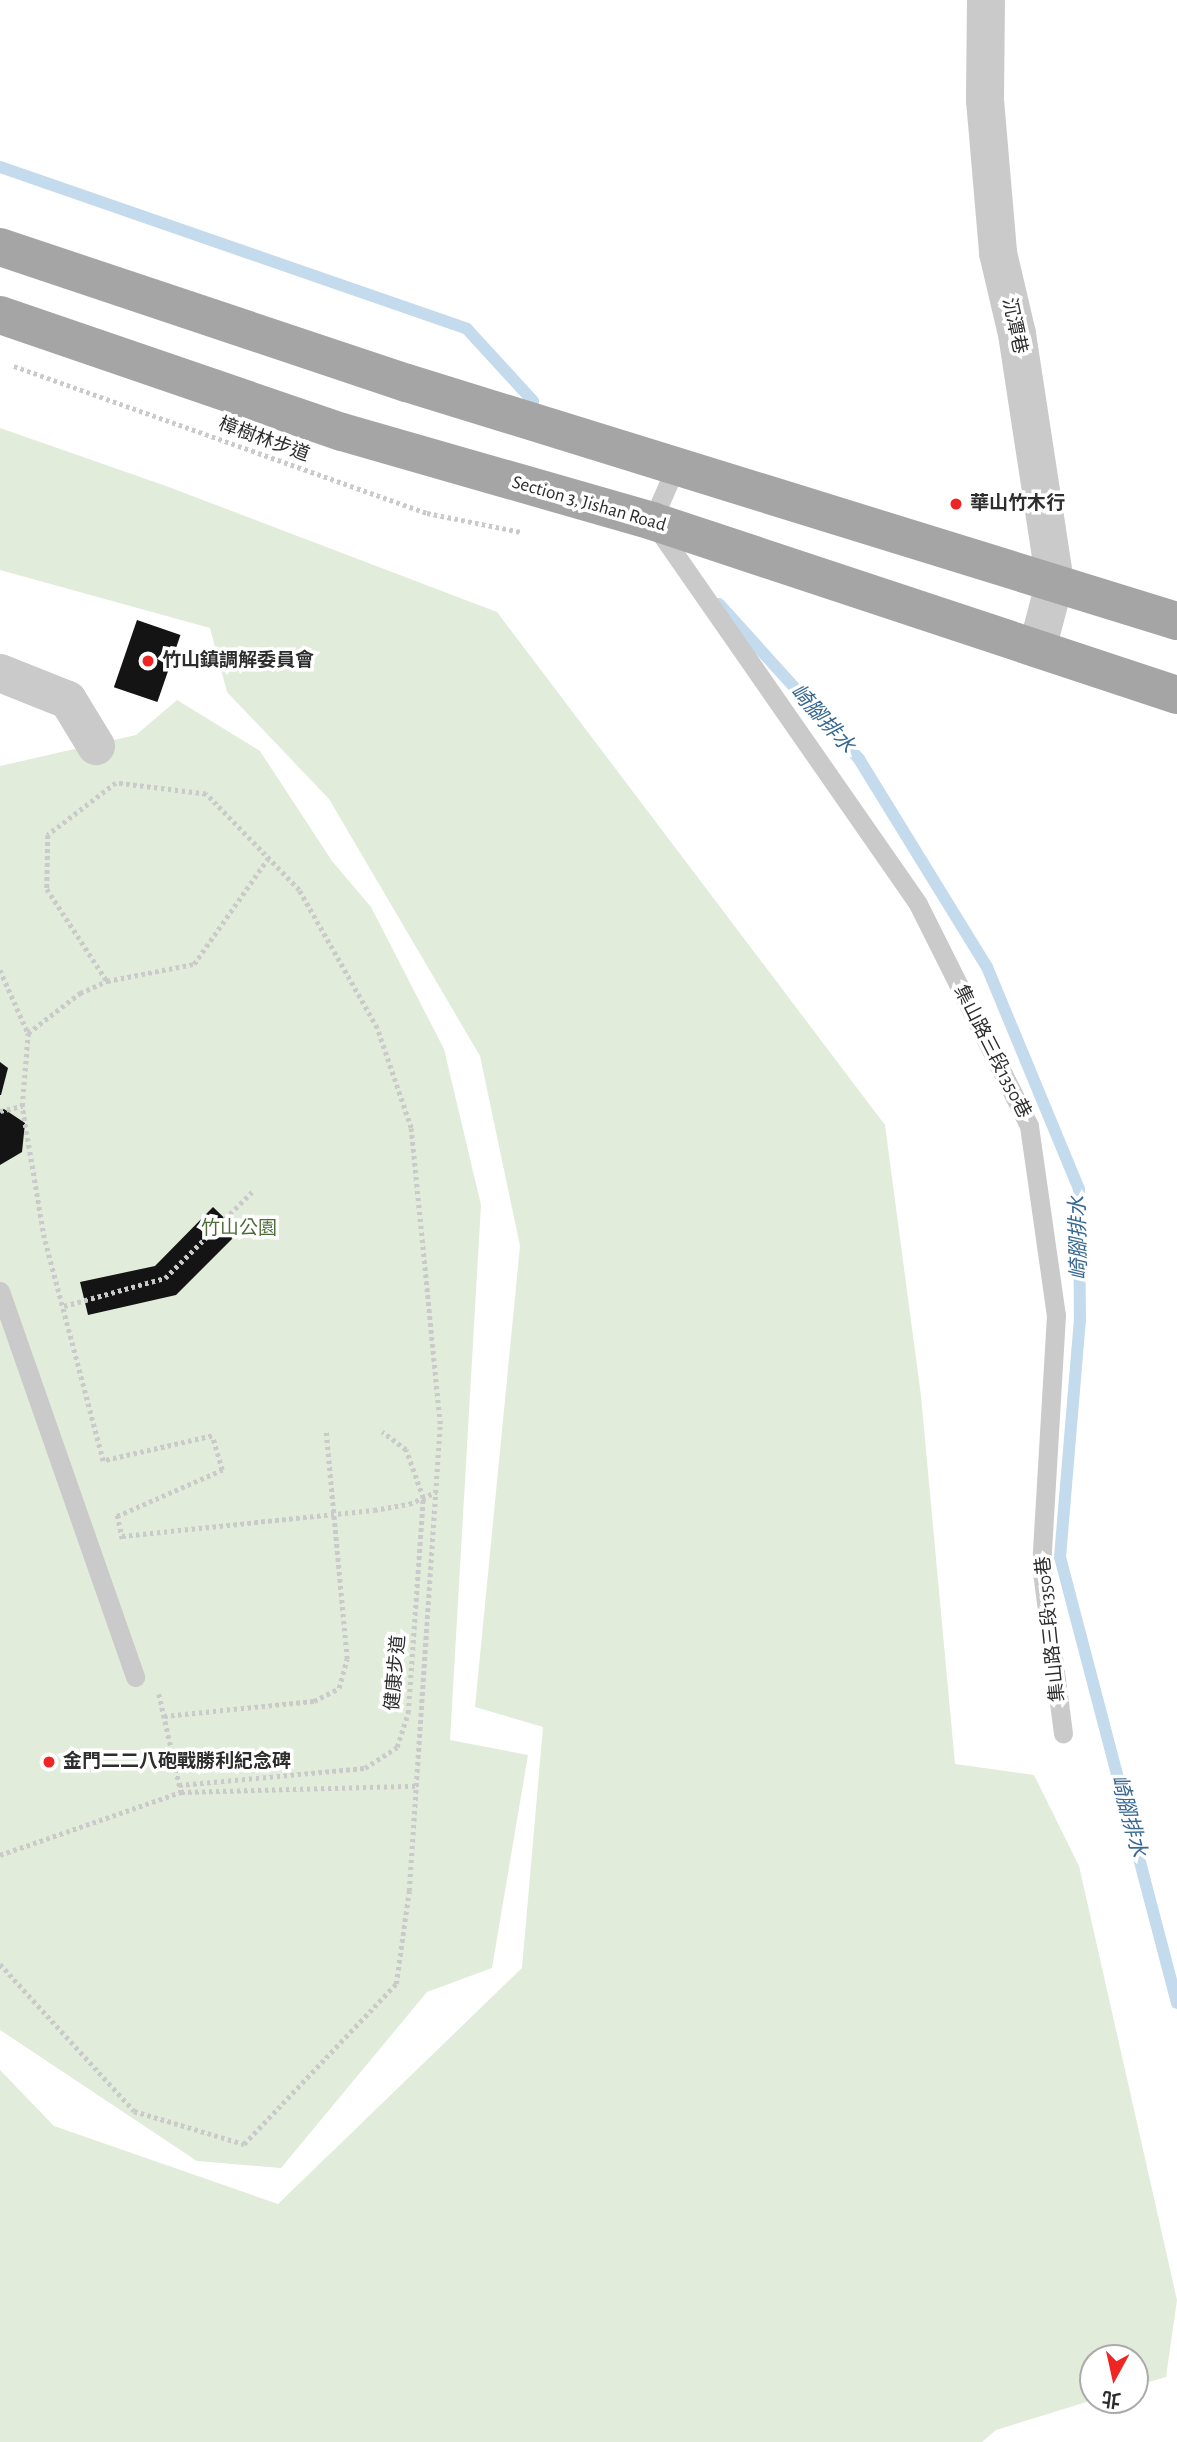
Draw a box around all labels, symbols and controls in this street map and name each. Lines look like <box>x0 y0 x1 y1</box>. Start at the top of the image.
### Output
street label: 沉潭巷 <box>997 296 1031 356</box>
street label: 樟樹林步道 <box>215 413 313 467</box>
street label: Section 3, Jishan Road <box>509 471 669 537</box>
place label: 華山竹木行 <box>970 493 1065 515</box>
marker: 華山竹木行 <box>948 496 964 512</box>
place label: 竹山鎮調解委員會 <box>162 650 314 672</box>
marker: 竹山鎮調解委員會 <box>140 653 156 669</box>
water label: 崎腳排水 <box>785 679 859 759</box>
street label: 集山路三段1350巷 <box>949 982 1035 1122</box>
water label: 崎腳排水 <box>1066 1196 1092 1280</box>
park label: 竹山公園 <box>201 1218 277 1240</box>
street label: 集山路三段1350巷 <box>1032 1555 1070 1703</box>
street label: 健康步道 <box>381 1634 411 1712</box>
place label: 金門二二八砲戰勝利紀念碑 <box>63 1751 291 1773</box>
marker: 金門二二八砲戰勝利紀念碑 <box>41 1754 57 1770</box>
water label: 崎腳排水 <box>1105 1772 1151 1860</box>
north arrow <box>1079 2344 1149 2414</box>
text: 北 <box>1101 2388 1122 2409</box>

